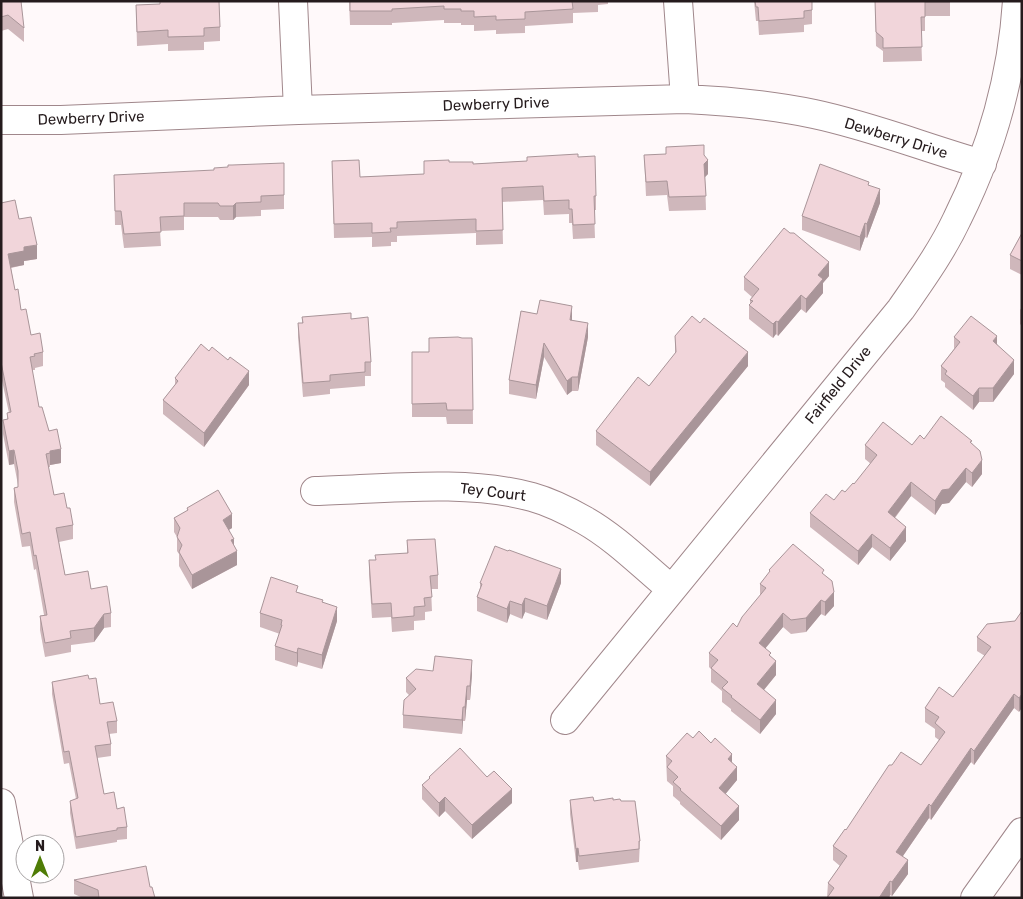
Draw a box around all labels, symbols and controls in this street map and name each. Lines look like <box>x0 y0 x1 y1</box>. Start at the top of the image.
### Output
street label: Dewberry Drive <box>442 93 550 115</box>
street label: Dewberry Drive <box>37 107 145 129</box>
street label: Dewberry Drive <box>842 114 950 162</box>
street label: Fairfield Drive <box>801 342 875 428</box>
street label: Tey Court <box>459 479 527 505</box>
north arrow <box>15 834 65 884</box>
text: N <box>35 838 45 855</box>

